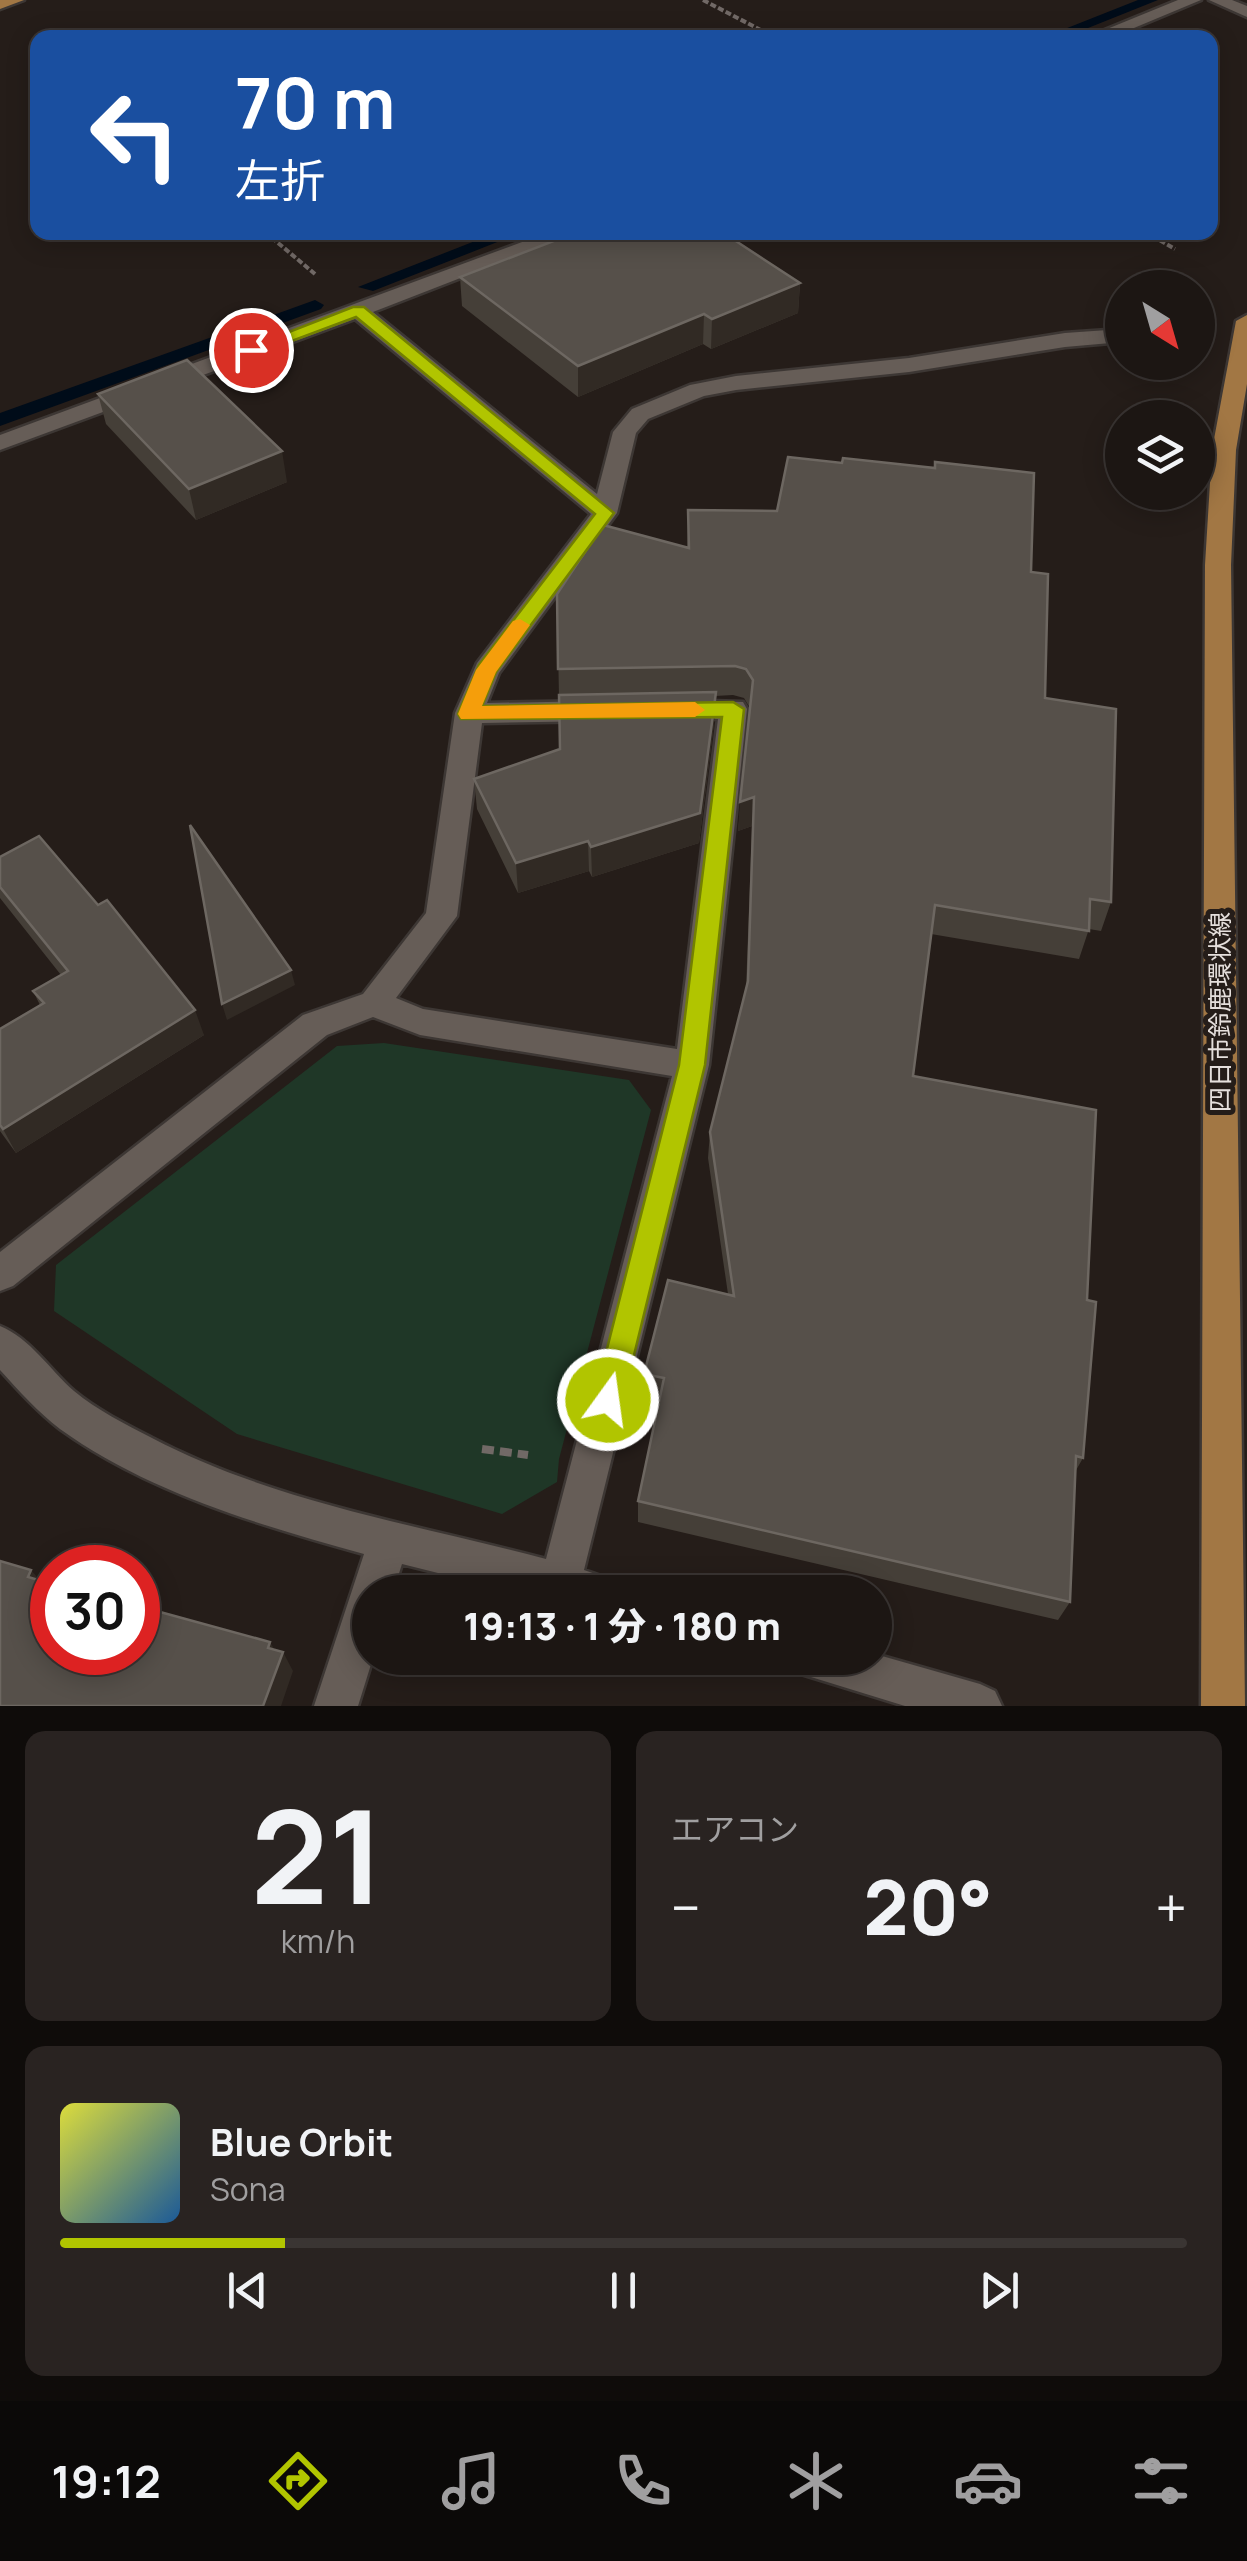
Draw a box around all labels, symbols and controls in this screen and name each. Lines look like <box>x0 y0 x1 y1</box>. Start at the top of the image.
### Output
text: 70 m <box>235 54 395 150</box>
icon: left <box>70 70 200 200</box>
text: 左折 <box>235 149 325 211</box>
north arrow <box>1105 270 1215 380</box>
map controls <box>1105 270 1215 510</box>
pin <box>209 308 294 393</box>
icon: arrive <box>224 323 279 378</box>
button: layers <box>1105 400 1215 510</box>
street label: 四日市鈴鹿環状線 <box>1202 912 1237 1112</box>
position arrow <box>556 1348 660 1452</box>
speed limit sign: 30 <box>30 1545 160 1675</box>
text: 19:13 · 1 分 · 180 m <box>463 1599 781 1651</box>
text: 21 <box>251 1765 385 1943</box>
text: エアコン <box>671 1807 799 1851</box>
text: 20° <box>863 1855 993 1958</box>
text: − <box>671 1869 701 1945</box>
text: + <box>1155 1869 1187 1945</box>
text: km/h <box>281 1919 355 1963</box>
text: Blue Orbit <box>210 2115 393 2167</box>
text: Sona <box>210 2167 285 2211</box>
icon: previous <box>220 2263 275 2318</box>
icon: pause <box>596 2263 651 2318</box>
icon: next <box>972 2263 1027 2318</box>
icon: directions <box>263 2446 333 2516</box>
icon: music <box>436 2446 506 2516</box>
icon: phone <box>608 2446 678 2516</box>
icon: climate <box>781 2446 851 2516</box>
icon: car <box>953 2446 1023 2516</box>
icon: filters <box>1126 2446 1196 2516</box>
text: 19:12 <box>51 2450 161 2512</box>

